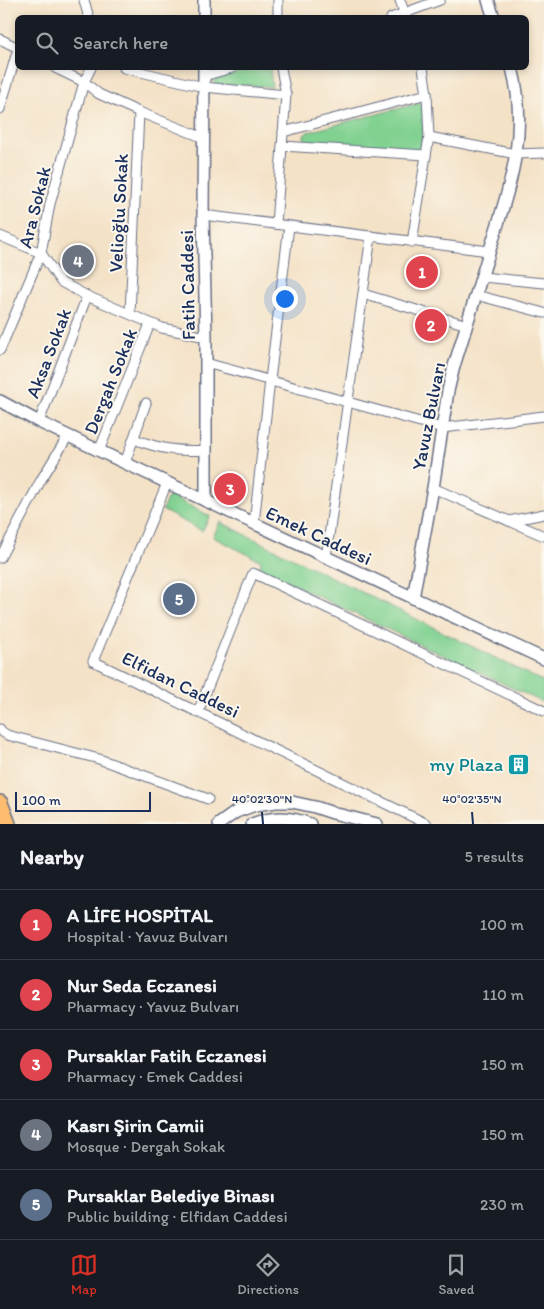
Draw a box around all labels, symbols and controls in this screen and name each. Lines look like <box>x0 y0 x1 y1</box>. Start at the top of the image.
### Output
search box <box>15 15 529 70</box>
icon: search <box>33 29 61 57</box>
text: Search here <box>73 31 168 54</box>
street label: Velioğlu Sokak <box>104 153 133 273</box>
street label: Ara Sokak <box>13 164 56 250</box>
street label: Fatih Caddesi <box>175 230 200 340</box>
pin: 4 <box>62 242 94 280</box>
pin: 1 <box>406 253 438 291</box>
your location <box>272 286 298 312</box>
street label: Aksa Sokak <box>21 305 76 401</box>
pin: 2 <box>415 306 447 344</box>
street label: Dergah Sokak <box>79 325 142 438</box>
street label: Yavuz Bulvarı <box>407 360 450 472</box>
pin: 3 <box>214 470 246 508</box>
street label: Emek Caddesi <box>262 501 375 570</box>
pin: 5 <box>163 580 195 618</box>
street label: Elfidan Caddesi <box>118 646 243 723</box>
building icon: my Plaza <box>507 752 531 776</box>
place label: my Plaza <box>430 753 503 776</box>
scale bar <box>15 789 151 812</box>
text: 100 m <box>22 792 61 809</box>
text: 40°02'30"N <box>232 792 292 806</box>
text: 40°02'35"N <box>442 792 502 806</box>
text: Nearby <box>20 844 84 869</box>
text: 5 results <box>464 847 524 866</box>
text: A LİFE HOSPİTAL <box>67 904 213 927</box>
text: 1 <box>32 915 40 934</box>
text: 100 m <box>480 915 524 934</box>
text: Hospital · Yavuz Bulvarı <box>67 927 228 946</box>
text: Nur Seda Eczanesi <box>67 974 217 997</box>
text: 2 <box>32 985 40 1004</box>
text: 110 m <box>482 985 524 1004</box>
text: Pharmacy · Yavuz Bulvarı <box>67 997 239 1016</box>
text: Pursaklar Fatih Eczanesi <box>67 1044 267 1067</box>
text: 3 <box>32 1055 40 1074</box>
text: 150 m <box>481 1055 524 1074</box>
text: Pharmacy · Emek Caddesi <box>67 1067 243 1086</box>
text: Kasrı Şirin Camii <box>67 1114 204 1137</box>
text: 4 <box>31 1125 41 1144</box>
text: 150 m <box>481 1125 524 1144</box>
text: Mosque · Dergah Sokak <box>67 1137 225 1156</box>
text: Pursaklar Belediye Binası <box>67 1184 275 1207</box>
text: 5 <box>32 1195 40 1214</box>
text: 230 m <box>480 1195 524 1214</box>
text: Public building · Elfidan Caddesi <box>67 1207 288 1226</box>
tab: Map <box>70 1251 98 1298</box>
tab: Directions <box>237 1251 299 1298</box>
tab: Saved <box>438 1251 474 1298</box>

